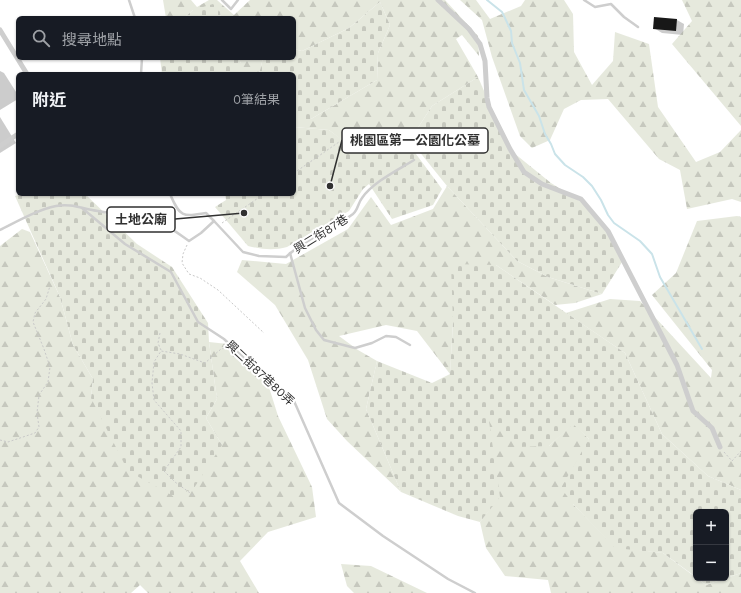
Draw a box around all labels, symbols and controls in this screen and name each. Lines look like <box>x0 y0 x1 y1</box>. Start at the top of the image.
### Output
search box <box>16 16 296 60</box>
icon: search <box>30 27 52 49</box>
text: 搜尋地點 <box>62 31 122 49</box>
text: 附近 <box>32 90 66 110</box>
text: 0筆結果 <box>233 92 280 107</box>
callout: 桃園區第一公園化公墓 <box>342 128 488 153</box>
text: 桃園區第一公園化公墓 <box>350 133 480 148</box>
callout: 土地公廟 <box>107 207 175 232</box>
text: 土地公廟 <box>115 212 167 227</box>
street label: 興二街87巷 <box>291 212 351 256</box>
street label: 興二街87巷80弄 <box>223 338 297 408</box>
map controls <box>693 509 729 581</box>
button: + <box>693 509 729 545</box>
button: − <box>693 545 729 581</box>

